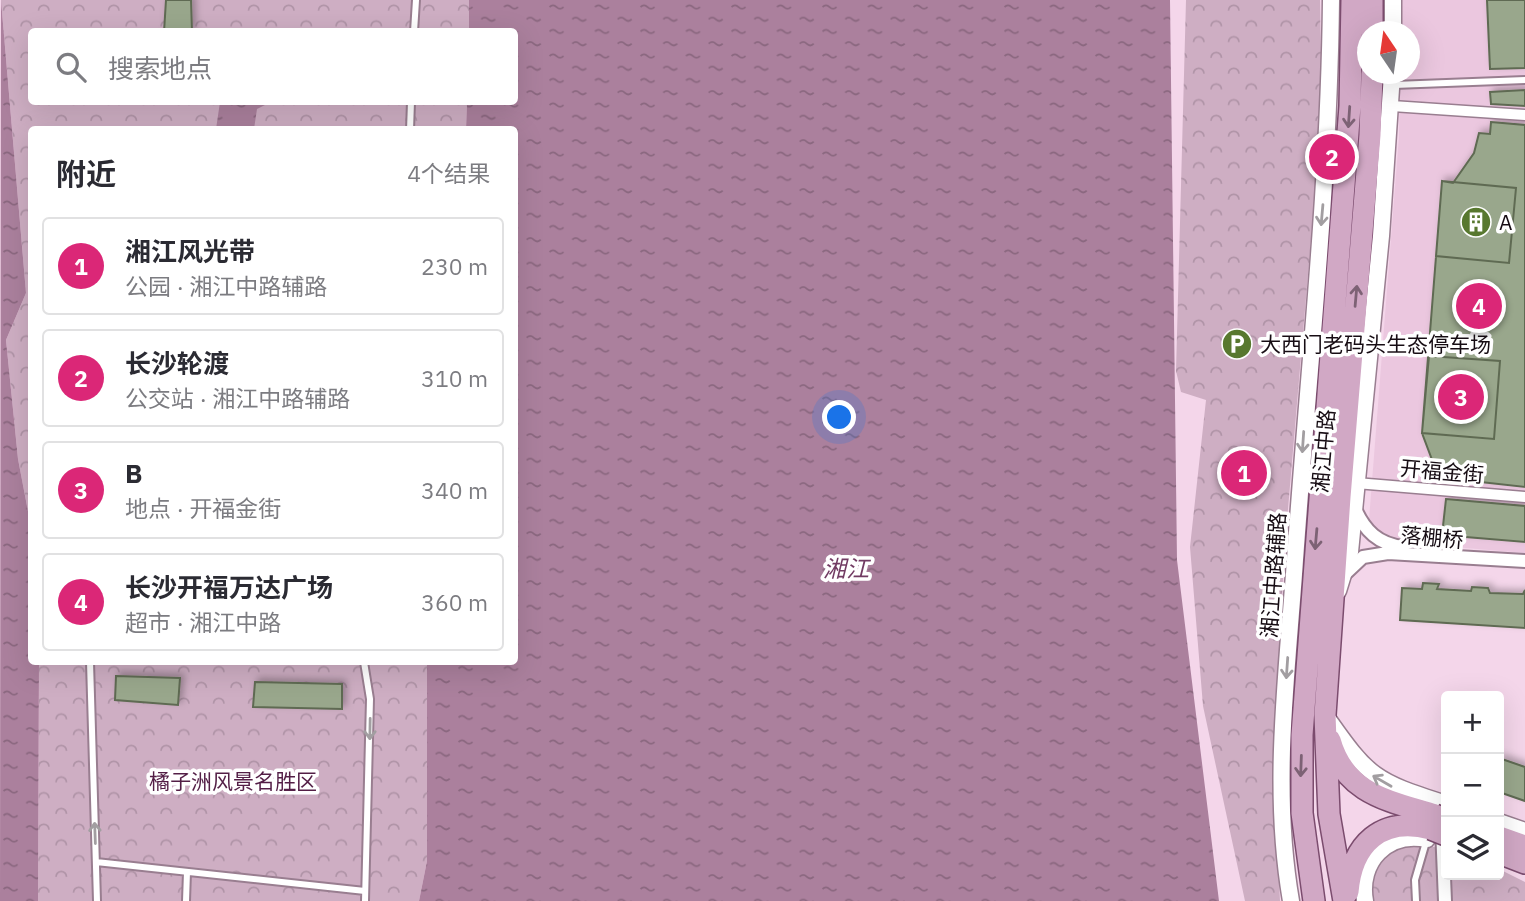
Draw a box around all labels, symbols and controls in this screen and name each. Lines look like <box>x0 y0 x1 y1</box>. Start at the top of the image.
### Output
north arrow <box>1357 21 1420 84</box>
search box <box>28 28 518 105</box>
icon: search <box>52 48 90 86</box>
text: 搜索地点 <box>108 51 212 85</box>
one-way arrow <box>1342 105 1355 128</box>
pin: 2 <box>1309 131 1355 183</box>
text: 附近 <box>56 154 116 193</box>
text: 4个结果 <box>407 158 490 188</box>
one-way arrow <box>1315 203 1328 226</box>
building icon: A <box>1459 205 1493 239</box>
place label: A <box>1499 208 1512 236</box>
text: 湘江风光带 <box>125 234 255 268</box>
text: 1 <box>74 251 88 281</box>
text: 230 m <box>421 251 488 281</box>
text: 公园 · 湘江中路辅路 <box>125 271 327 301</box>
pin: 4 <box>1456 280 1502 332</box>
one-way arrow <box>1350 286 1363 308</box>
parking icon: 大西门老码头生态停车场 <box>1220 327 1254 361</box>
place label: 大西门老码头生态停车场 <box>1260 330 1491 358</box>
text: 长沙轮渡 <box>125 346 229 380</box>
text: 2 <box>74 363 88 393</box>
text: 310 m <box>421 363 488 393</box>
pin: 3 <box>1438 371 1484 423</box>
text: 公交站 · 湘江中路辅路 <box>125 383 350 413</box>
your location <box>822 400 856 434</box>
street label: 湘江中路 <box>1305 408 1341 494</box>
one-way arrow <box>1296 430 1309 452</box>
pin: 1 <box>1221 447 1267 499</box>
street label: 开福金街 <box>1399 453 1485 489</box>
text: B <box>125 456 142 490</box>
text: 3 <box>74 475 88 505</box>
text: 340 m <box>421 475 488 505</box>
text: 地点 · 开福金街 <box>125 493 281 523</box>
street label: 湘江中路辅路 <box>1255 511 1291 639</box>
street label: 落棚桥 <box>1399 520 1465 554</box>
one-way arrow <box>1309 528 1322 550</box>
water label: 湘江 <box>823 553 872 583</box>
text: 长沙开福万达广场 <box>125 570 333 604</box>
text: 4 <box>74 587 88 617</box>
text: 360 m <box>421 587 488 617</box>
text: 超市 · 湘江中路 <box>125 607 281 637</box>
one-way arrow <box>1280 657 1293 679</box>
map controls <box>1441 691 1504 880</box>
button: + <box>1441 691 1504 754</box>
one-way arrow <box>363 717 376 740</box>
button: − <box>1441 754 1504 817</box>
one-way arrow <box>1295 755 1308 778</box>
park label: 橘子洲风景名胜区 <box>149 767 317 795</box>
one-way arrow <box>1373 774 1393 788</box>
button: layers <box>1441 817 1504 880</box>
one-way arrow <box>89 822 102 845</box>

